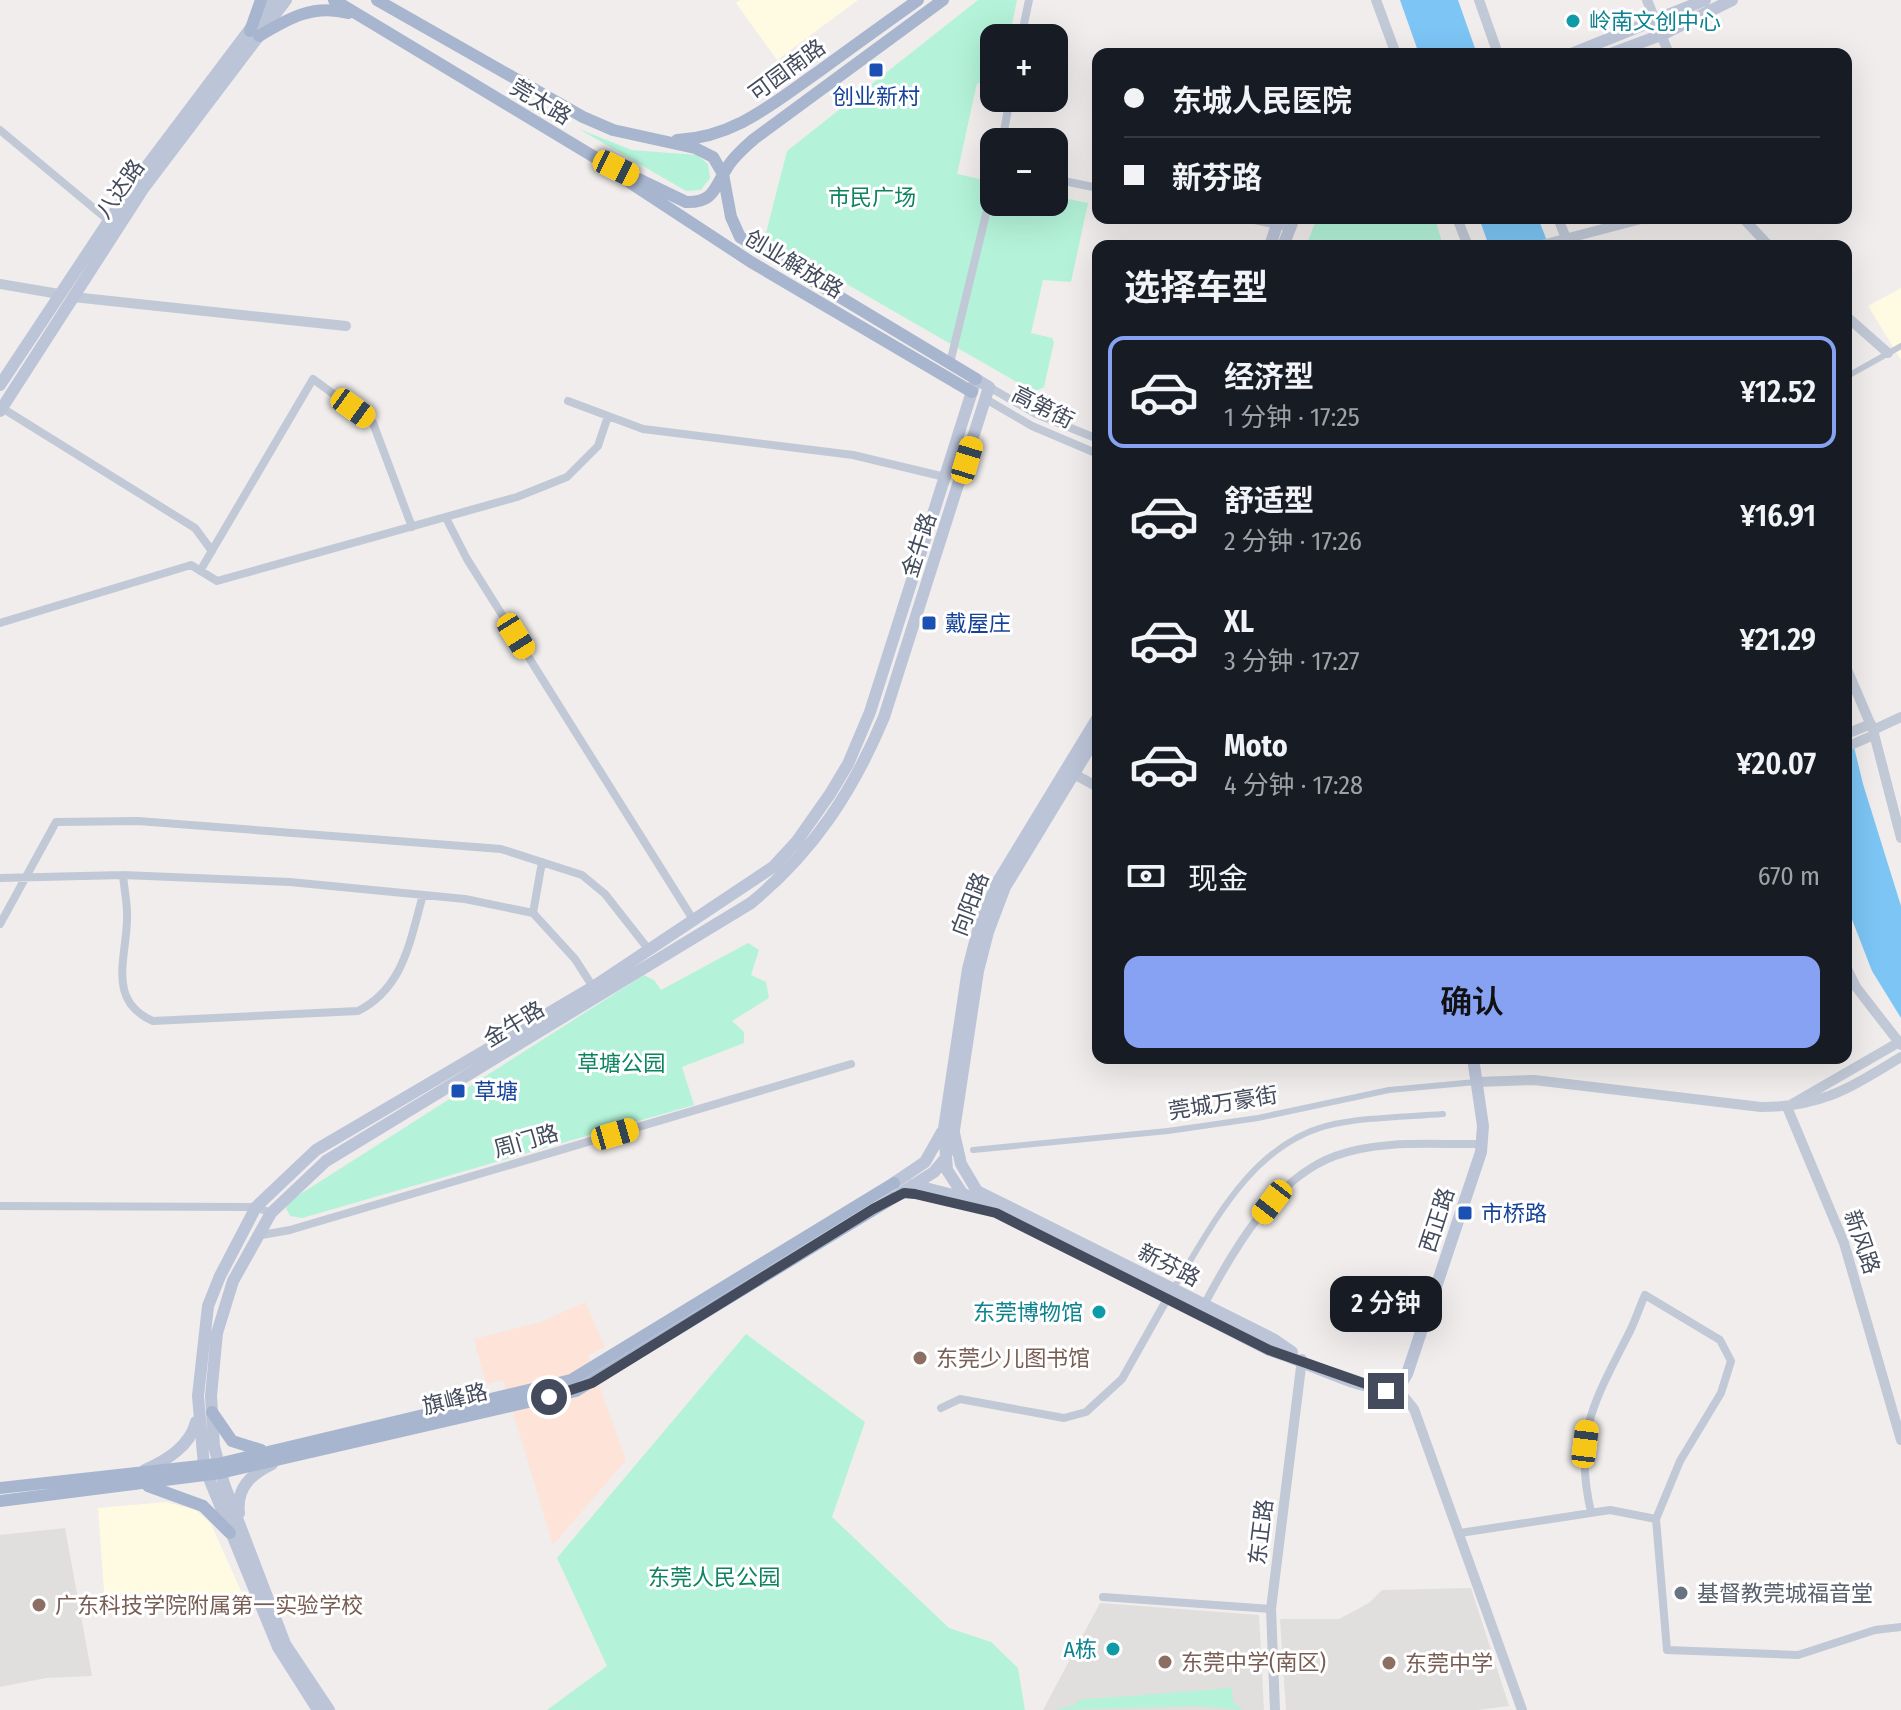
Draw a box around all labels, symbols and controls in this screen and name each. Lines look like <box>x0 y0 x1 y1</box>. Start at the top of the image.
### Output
place label: 岭南文创中心 <box>1589 8 1721 35</box>
marker: 岭南文创中心 <box>1564 12 1582 30</box>
map controls <box>980 24 1068 216</box>
button: + <box>980 24 1068 112</box>
street label: 可园南路 <box>743 33 831 107</box>
marker: 创业新村 <box>867 61 885 79</box>
street label: 莞太路 <box>506 73 576 131</box>
place label: 创业新村 <box>832 83 920 110</box>
text: 东城人民医院 <box>1172 83 1352 119</box>
button: − <box>980 128 1068 216</box>
car <box>589 147 643 189</box>
street label: 八达路 <box>90 154 150 224</box>
text: 新芬路 <box>1172 160 1262 196</box>
park label: 市民广场 <box>828 184 916 211</box>
street label: 创业解放路 <box>740 224 848 304</box>
text: 选择车型 <box>1124 266 1268 310</box>
icon: car <box>1128 356 1200 428</box>
text: 经济型 <box>1224 359 1314 395</box>
text: ¥12.52 <box>1740 374 1816 410</box>
street label: 高第街 <box>1007 380 1079 434</box>
car <box>327 384 379 432</box>
text: 1 分钟 · 17:25 <box>1224 402 1360 433</box>
car <box>949 434 985 486</box>
icon: car <box>1128 480 1200 552</box>
text: 舒适型 <box>1224 483 1314 519</box>
text: ¥16.91 <box>1740 498 1816 534</box>
street label: 金牛路 <box>896 509 942 581</box>
text: 2 分钟 · 17:26 <box>1224 526 1362 557</box>
icon: car <box>1128 604 1200 676</box>
text: XL <box>1224 604 1254 640</box>
car <box>493 609 539 663</box>
place label: 戴屋庄 <box>945 610 1011 637</box>
marker: 戴屋庄 <box>920 614 938 632</box>
text: ¥21.29 <box>1740 622 1816 658</box>
text: 3 分钟 · 17:27 <box>1224 646 1360 677</box>
icon: car <box>1128 728 1200 800</box>
text: Moto <box>1224 728 1288 764</box>
text: ¥20.07 <box>1737 746 1816 782</box>
text: 4 分钟 · 17:28 <box>1224 770 1363 801</box>
icon: cash <box>1124 854 1168 898</box>
text: 现金 <box>1188 861 1248 897</box>
text: 670 m <box>1758 861 1820 892</box>
street label: 向阳路 <box>946 868 994 940</box>
button: 确认 <box>1124 956 1820 1048</box>
street label: 金牛路 <box>479 995 549 1053</box>
park label: 草塘公园 <box>577 1050 665 1077</box>
place label: 草塘 <box>474 1078 518 1105</box>
street label: 莞城万豪街 <box>1167 1081 1279 1125</box>
marker: 草塘 <box>449 1082 467 1100</box>
car <box>589 1116 641 1152</box>
street label: 周门路 <box>491 1119 561 1163</box>
car <box>1248 1176 1296 1228</box>
street label: 西正路 <box>1414 1184 1460 1256</box>
place label: 市桥路 <box>1481 1200 1547 1227</box>
marker: 市桥路 <box>1456 1204 1474 1222</box>
street label: 新风路 <box>1838 1206 1886 1278</box>
street label: 新芬路 <box>1133 1238 1205 1292</box>
callout: 2 分钟 <box>1330 1275 1442 1331</box>
text: 2 分钟 <box>1351 1288 1421 1319</box>
place label: 东莞博物馆 <box>973 1299 1083 1326</box>
marker: 东莞博物馆 <box>1090 1303 1108 1321</box>
place label: 东莞少儿图书馆 <box>936 1345 1090 1372</box>
marker: 东莞少儿图书馆 <box>911 1349 929 1367</box>
route end <box>1368 1373 1404 1409</box>
street label: 旗峰路 <box>420 1378 490 1420</box>
route start <box>531 1379 567 1415</box>
car <box>1570 1419 1600 1469</box>
street label: 东正路 <box>1244 1498 1278 1566</box>
park label: 东莞人民公园 <box>648 1564 780 1591</box>
place label: 基督教莞城福音堂 <box>1697 1580 1873 1607</box>
marker: 基督教莞城福音堂 <box>1672 1584 1690 1602</box>
place label: 广东科技学院附属第一实验学校 <box>55 1592 363 1619</box>
marker: 广东科技学院附属第一实验学校 <box>30 1596 48 1614</box>
place label: A栋 <box>1063 1636 1097 1663</box>
marker: A栋 <box>1104 1640 1122 1658</box>
place label: 东莞中学(南区) <box>1181 1649 1326 1676</box>
place label: 东莞中学 <box>1405 1650 1493 1677</box>
marker: 东莞中学(南区) <box>1156 1653 1174 1671</box>
marker: 东莞中学 <box>1380 1654 1398 1672</box>

